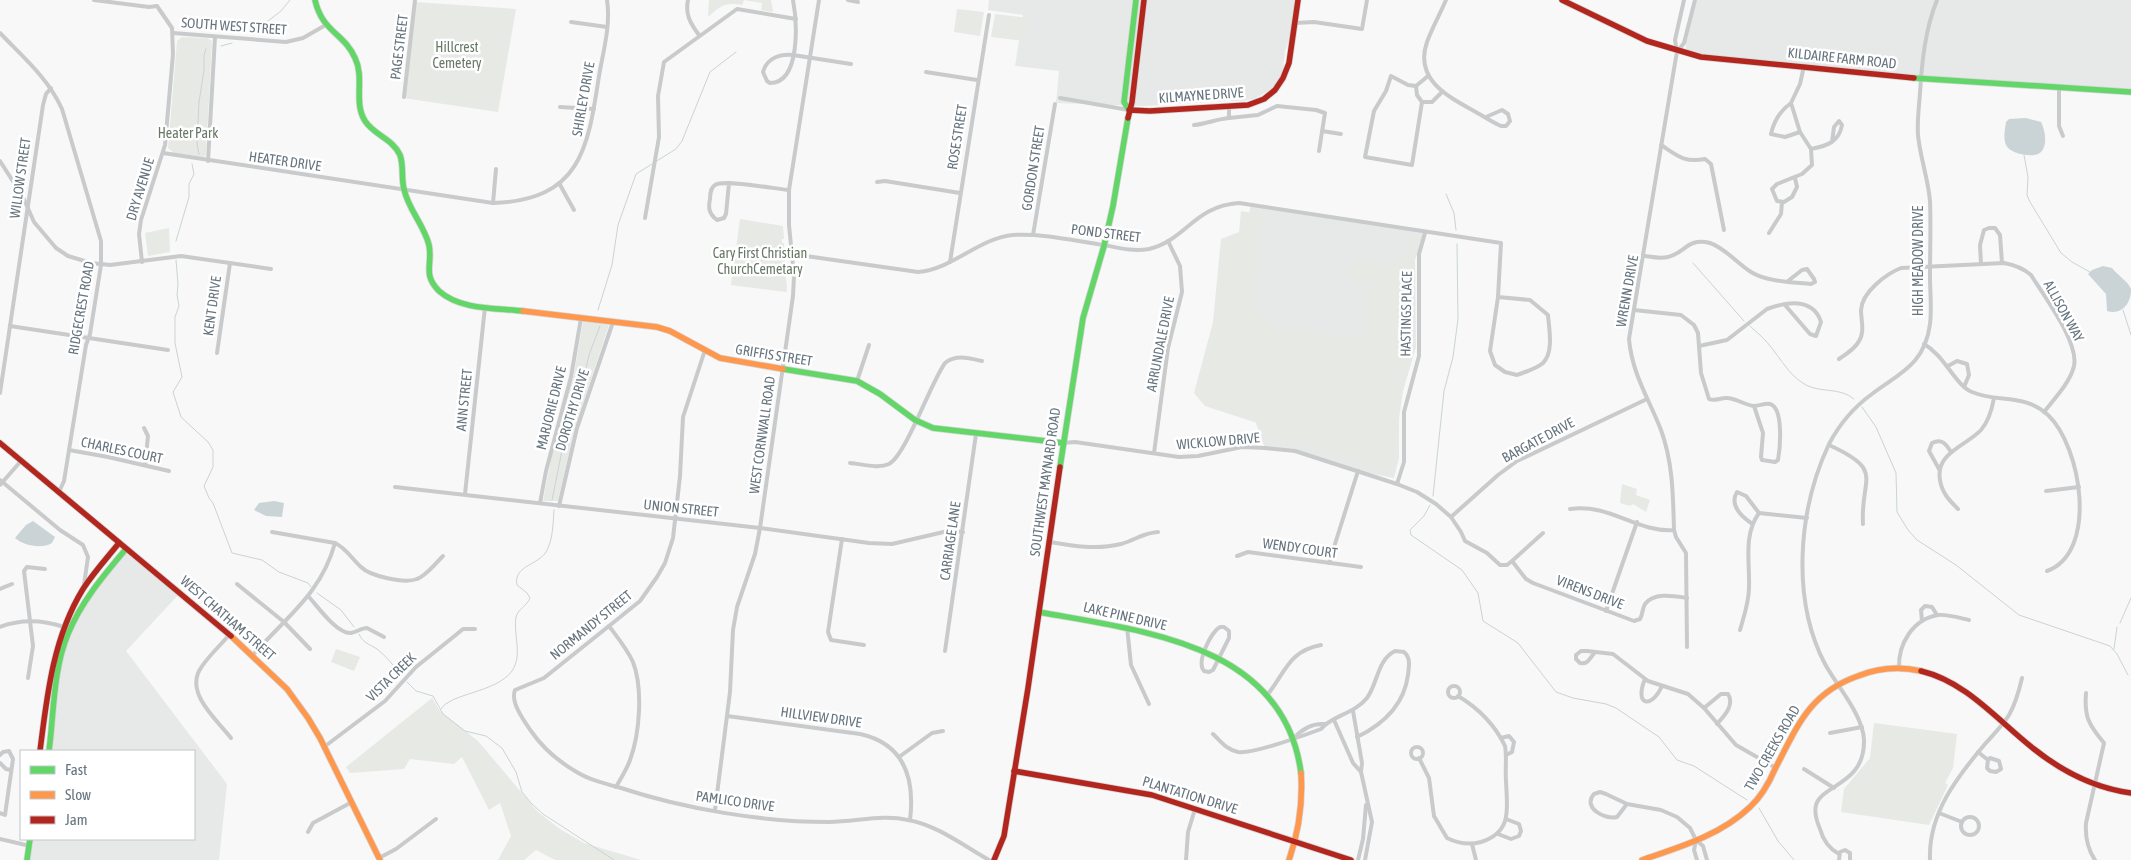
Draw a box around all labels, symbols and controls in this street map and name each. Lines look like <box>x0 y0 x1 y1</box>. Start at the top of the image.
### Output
street label: PAGE STREET <box>387 13 411 81</box>
street label: SOUTH WEST STREET <box>181 14 287 38</box>
park label: Hillcrest Cemetery <box>432 39 482 71</box>
street label: KILDAIRE FARM ROAD <box>1787 44 1897 72</box>
street label: SHIRLEY DRIVE <box>569 60 597 137</box>
street label: KILMAYNE DRIVE <box>1158 84 1244 106</box>
street label: ROSE STREET <box>944 103 970 171</box>
street label: GORDON STREET <box>1018 124 1048 212</box>
park label: Heater Park <box>158 125 218 141</box>
street label: WILLOW STREET <box>6 137 34 219</box>
street label: HEATER DRIVE <box>248 148 322 174</box>
street label: DRY AVENUE <box>123 156 157 222</box>
street label: HIGH MEADOW DRIVE <box>1910 206 1926 316</box>
street label: POND STREET <box>1070 221 1142 245</box>
park label: Cary First Christian ChurchCemetary <box>713 245 807 277</box>
street label: WRENN DRIVE <box>1613 254 1641 328</box>
street label: RIDGECREST ROAD <box>65 260 97 356</box>
street label: HASTINGS PLACE <box>1397 271 1415 357</box>
street label: KENT DRIVE <box>200 275 224 337</box>
street label: ALLISON WAY <box>2041 277 2088 345</box>
street label: ARRUNDALE DRIVE <box>1143 295 1177 393</box>
street label: GRIFFIS STREET <box>734 341 814 369</box>
street label: MARJORIE DRIVE <box>533 365 569 451</box>
street label: DOROTHY DRIVE <box>552 367 592 453</box>
street label: ANN STREET <box>453 368 475 432</box>
street label: WEST CORNWALL ROAD <box>746 375 778 495</box>
street label: SOUTHWEST MAYNARD ROAD <box>1027 406 1063 557</box>
street label: BARGATE DRIVE <box>1499 414 1577 466</box>
street label: WICKLOW DRIVE <box>1176 429 1260 453</box>
street label: CHARLES COURT <box>80 434 164 466</box>
street label: UNION STREET <box>643 496 719 520</box>
street label: CARRIAGE LANE <box>937 501 963 581</box>
street label: WENDY COURT <box>1261 535 1339 561</box>
street label: WEST CHATHAM STREET <box>177 572 279 664</box>
street label: VIRENS DRIVE <box>1554 572 1626 612</box>
street label: NORMANDY STREET <box>547 587 635 663</box>
street label: LAKE PINE DRIVE <box>1082 599 1168 633</box>
street label: VISTA CREEK <box>363 649 419 705</box>
street label: TWO CREEKS ROAD <box>1741 702 1803 794</box>
street label: HILLVIEW DRIVE <box>780 703 862 731</box>
legend <box>20 750 195 840</box>
text: Fast <box>65 761 87 778</box>
street label: PLANTATION DRIVE <box>1141 773 1240 817</box>
text: Slow <box>65 786 91 803</box>
street label: PAMLICO DRIVE <box>695 788 775 814</box>
text: Jam <box>65 811 88 828</box>

